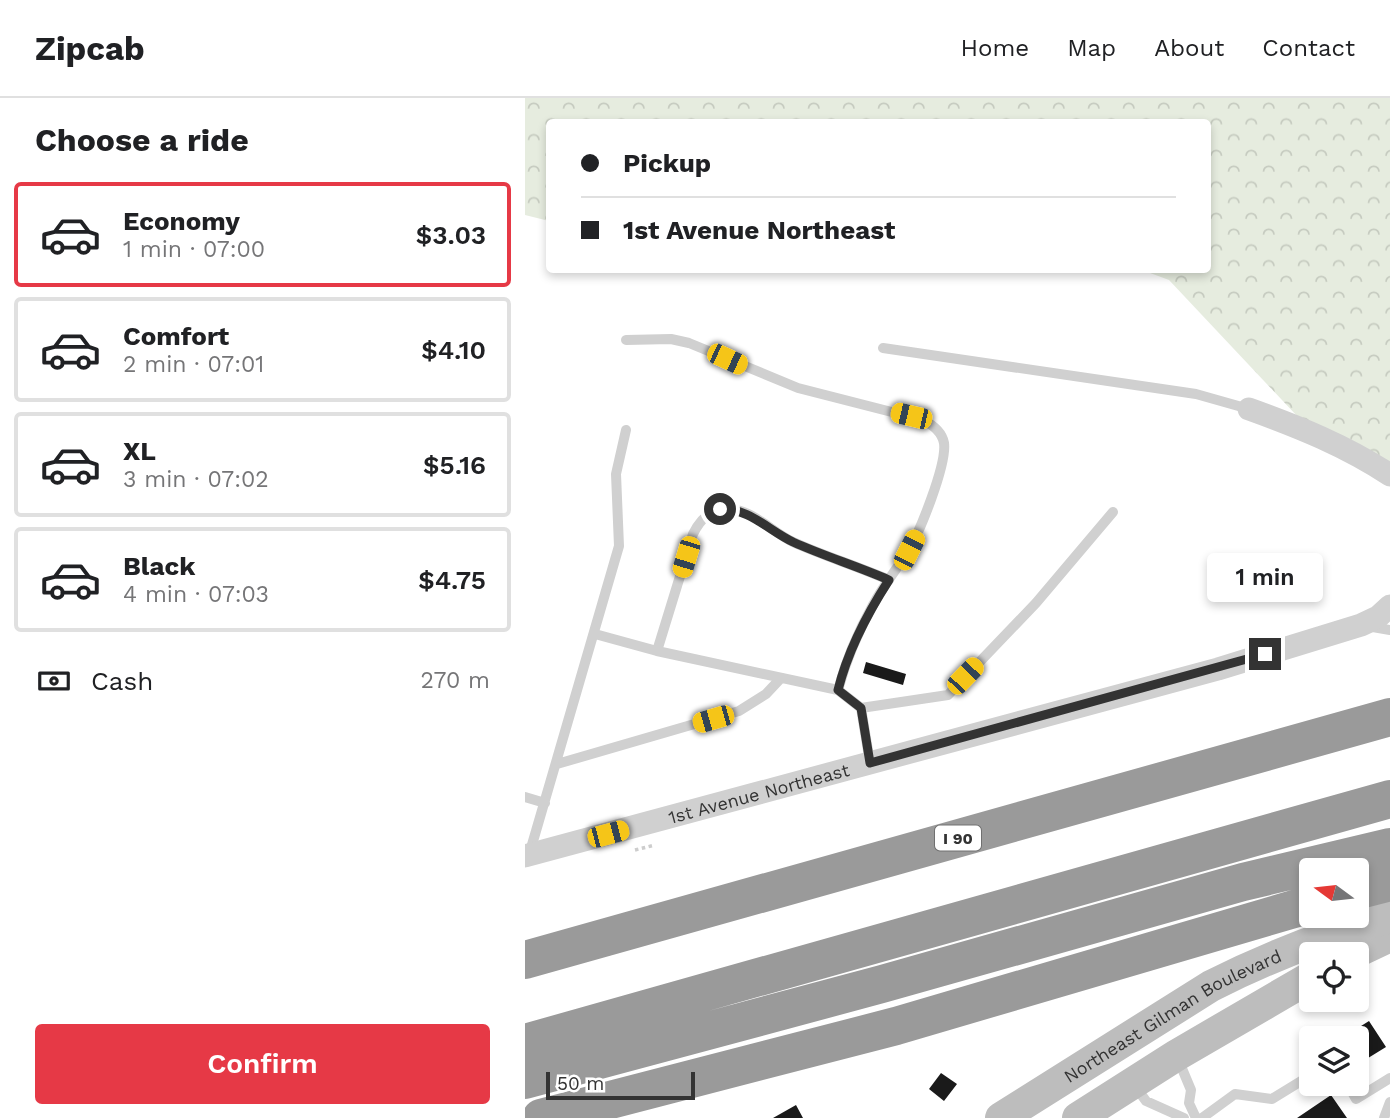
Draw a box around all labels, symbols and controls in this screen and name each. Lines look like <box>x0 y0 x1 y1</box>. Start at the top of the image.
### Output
text: Zipcab <box>35 29 145 68</box>
text: Home <box>961 34 1029 62</box>
text: Map <box>1067 34 1116 62</box>
text: About <box>1154 34 1224 62</box>
text: Contact <box>1262 34 1355 62</box>
text: Choose a ride <box>35 121 249 159</box>
text: Pickup <box>623 148 711 178</box>
icon: car <box>39 203 102 266</box>
text: Economy <box>123 206 240 236</box>
text: 1st Avenue Northeast <box>623 215 895 245</box>
text: $3.03 <box>416 220 486 250</box>
text: 1 min · 07:00 <box>123 236 265 263</box>
icon: car <box>39 318 102 381</box>
text: Comfort <box>123 321 229 351</box>
text: $4.10 <box>421 335 486 365</box>
car <box>704 341 751 377</box>
text: 2 min · 07:01 <box>123 351 264 378</box>
car <box>889 401 934 431</box>
icon: car <box>39 433 102 496</box>
text: XL <box>123 436 156 466</box>
text: $5.16 <box>423 450 486 480</box>
text: 3 min · 07:02 <box>123 466 269 493</box>
route start <box>704 493 736 525</box>
car <box>891 527 928 573</box>
car <box>670 534 703 580</box>
icon: car <box>39 548 102 611</box>
text: Black <box>123 551 195 581</box>
callout: 1 min <box>1207 552 1323 602</box>
text: 1 min <box>1235 564 1295 591</box>
text: $4.75 <box>418 565 486 595</box>
text: 4 min · 07:03 <box>123 581 269 608</box>
route end <box>1249 638 1281 670</box>
car <box>943 654 988 698</box>
icon: cash <box>35 662 73 700</box>
text: Cash <box>91 666 153 696</box>
text: 270 m <box>421 667 490 694</box>
car <box>690 703 737 735</box>
street label: 1st Avenue Northeast <box>666 758 852 827</box>
car <box>585 818 632 850</box>
road number: I 90 <box>935 825 981 850</box>
north arrow <box>1299 858 1369 928</box>
map controls <box>1299 858 1369 1096</box>
button: locate <box>1299 942 1369 1012</box>
street label: Northeast Gilman Boulevard <box>1060 945 1284 1087</box>
button: Confirm <box>35 1024 490 1104</box>
button: layers <box>1299 1026 1369 1096</box>
scale bar <box>546 1069 695 1101</box>
text: 50 m <box>557 1072 604 1095</box>

